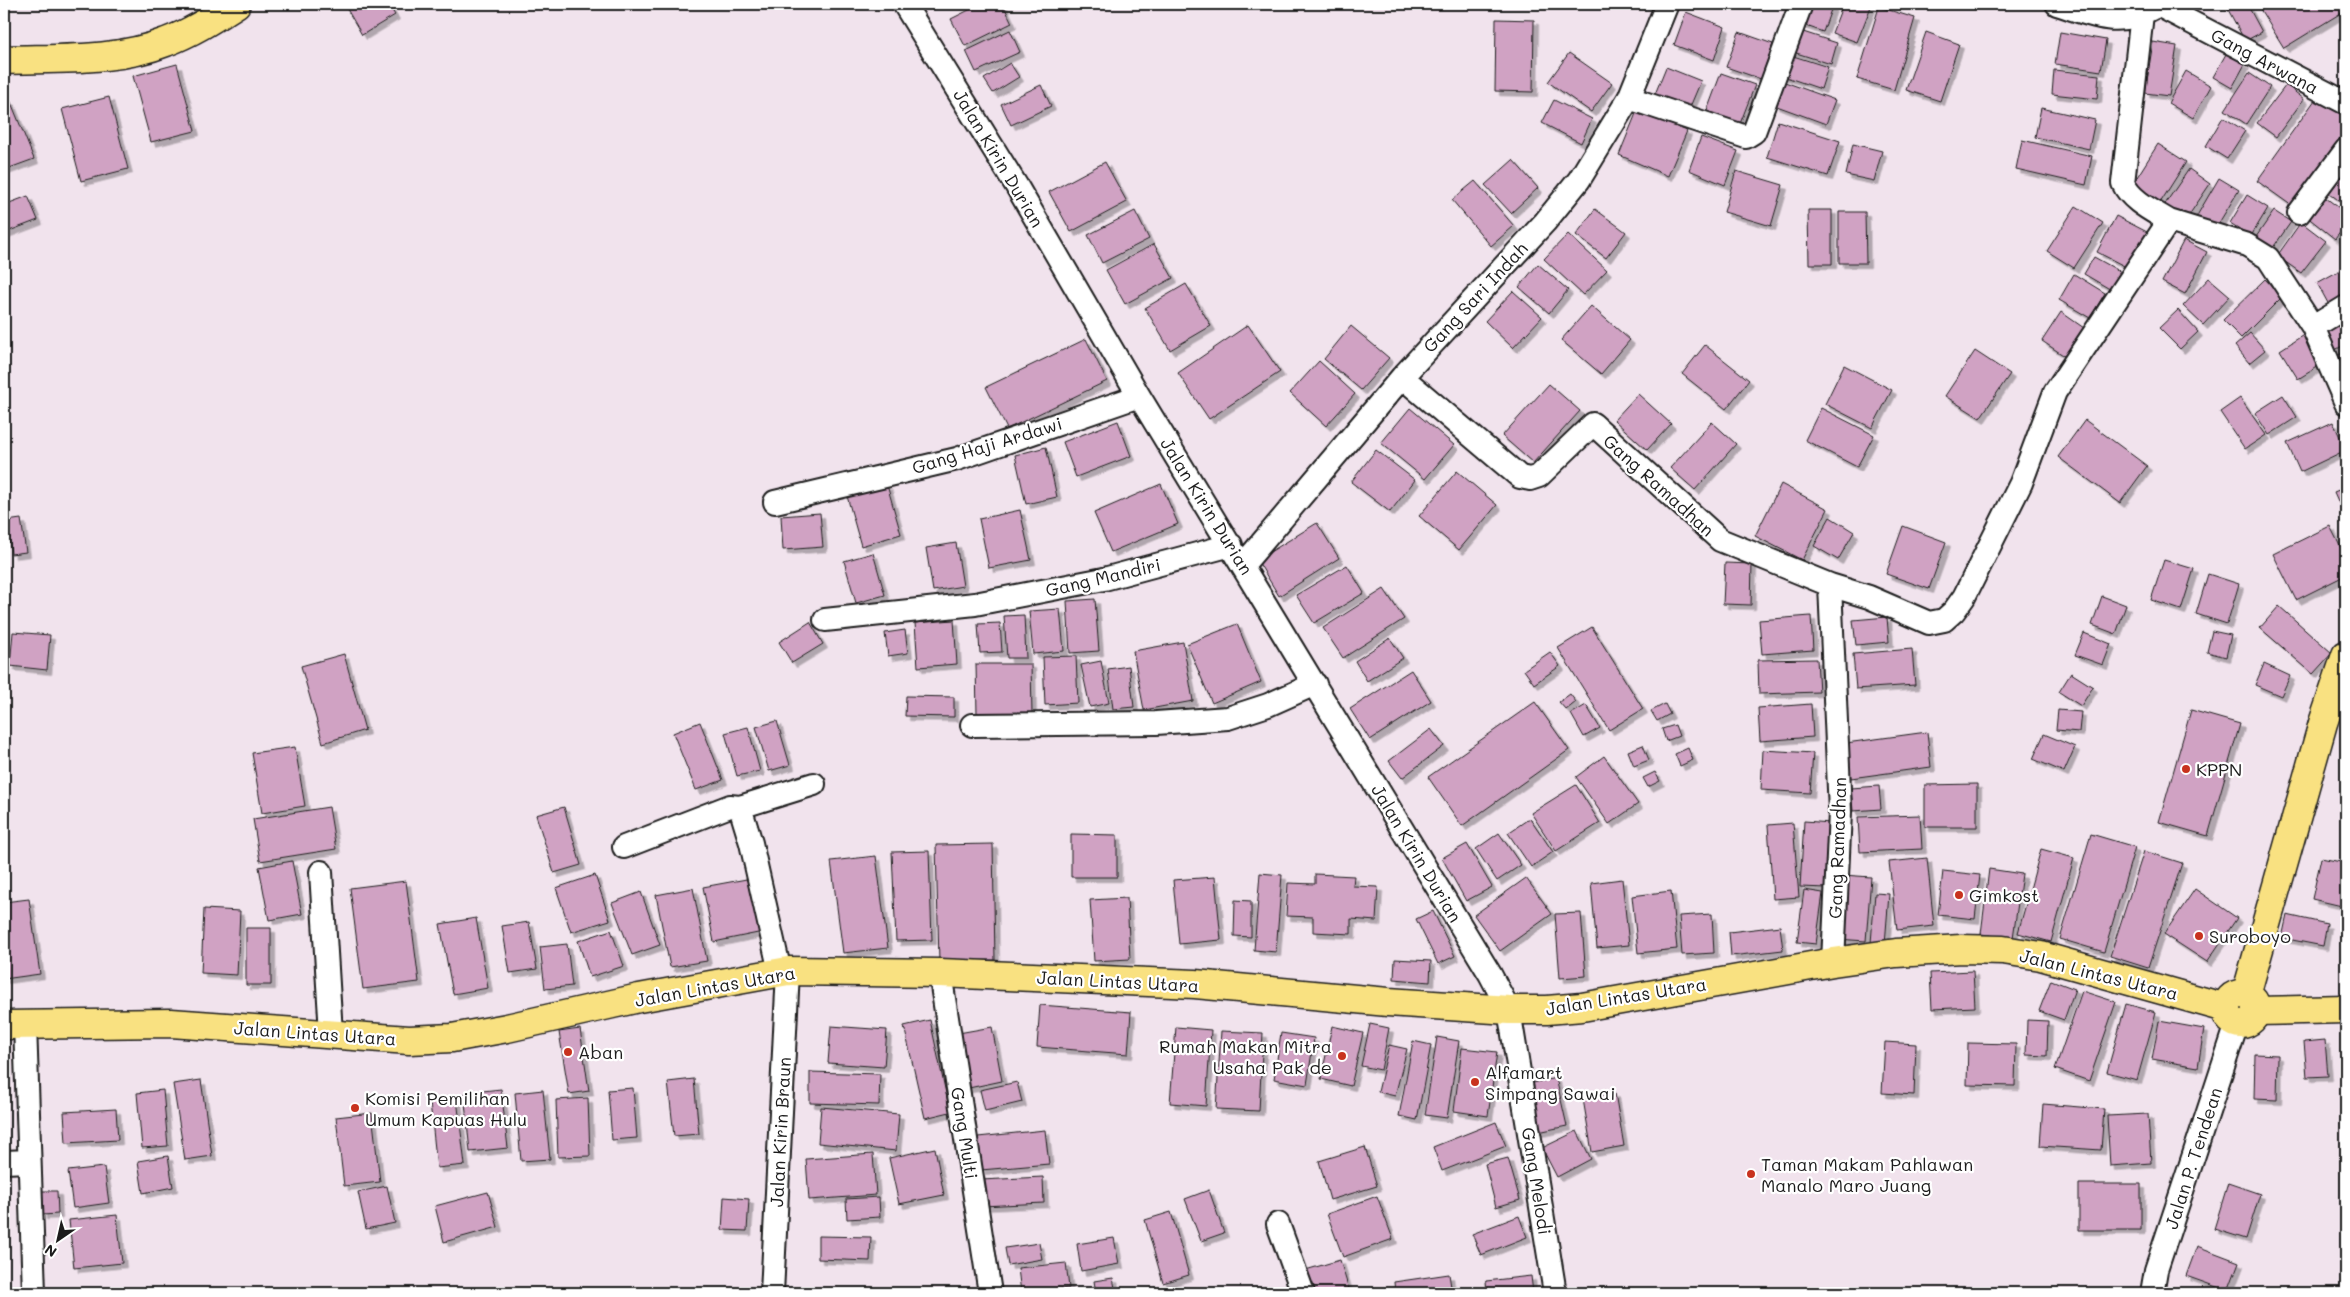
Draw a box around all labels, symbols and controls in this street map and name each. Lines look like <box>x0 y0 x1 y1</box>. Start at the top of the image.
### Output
street label: Gang Arwana <box>2207 23 2323 99</box>
street label: Jalan Kirin Durian <box>948 84 1050 232</box>
street label: Gang Sari Indah <box>1417 237 1533 357</box>
street label: Gang Haji Ardawi <box>909 411 1065 479</box>
street label: Gang Ramadhan <box>1598 429 1720 541</box>
street label: Jalan Kirin Durian <box>1155 433 1259 579</box>
street label: Gang Mandiri <box>1043 552 1163 602</box>
place label: KPPN <box>2196 757 2242 781</box>
marker: KPPN <box>2180 763 2192 775</box>
street label: Gang Ramadhan <box>1823 777 1851 919</box>
street label: Jalan Kirin Durian <box>1366 779 1468 927</box>
place label: Gimkost <box>1969 883 2039 907</box>
marker: Gimkost <box>1953 889 1965 901</box>
place label: Suroboyo <box>2209 924 2291 948</box>
marker: Suroboyo <box>2193 930 2205 942</box>
street label: Jalan Lintas Utara <box>2017 943 2181 1005</box>
street label: Jalan Lintas Utara <box>633 960 797 1012</box>
street label: Jalan Lintas Utara <box>1036 965 1200 997</box>
street label: Jalan Lintas Utara <box>1544 971 1708 1021</box>
street label: Jalan Lintas Utara <box>233 1015 397 1051</box>
place label: Rumah Makan Mitra Usaha Pak de <box>1159 1034 1332 1079</box>
place label: Aban <box>578 1040 623 1064</box>
marker: Aban <box>562 1046 574 1058</box>
marker: Rumah Makan Mitra Usaha Pak de <box>1336 1050 1348 1062</box>
street label: Jalan Kirin Braun <box>764 1056 796 1208</box>
place label: Alfamart Simpang Sawai <box>1485 1060 1616 1105</box>
marker: Alfamart Simpang Sawai <box>1469 1076 1481 1088</box>
street label: Jalan P. Tendean <box>2159 1084 2227 1232</box>
street label: Gang Multi <box>946 1085 984 1181</box>
place label: Komisi Pemilihan Umum Kapuas Hulu <box>365 1086 527 1131</box>
marker: Komisi Pemilihan Umum Kapuas Hulu <box>349 1102 361 1114</box>
street label: Gang Melodi <box>1517 1126 1557 1236</box>
place label: Taman Makam Pahlawan Manalo Maro Juang <box>1761 1152 1973 1197</box>
marker: Taman Makam Pahlawan Manalo Maro Juang <box>1745 1168 1757 1180</box>
north arrow <box>32 1214 82 1264</box>
text: N <box>41 1240 60 1262</box>

